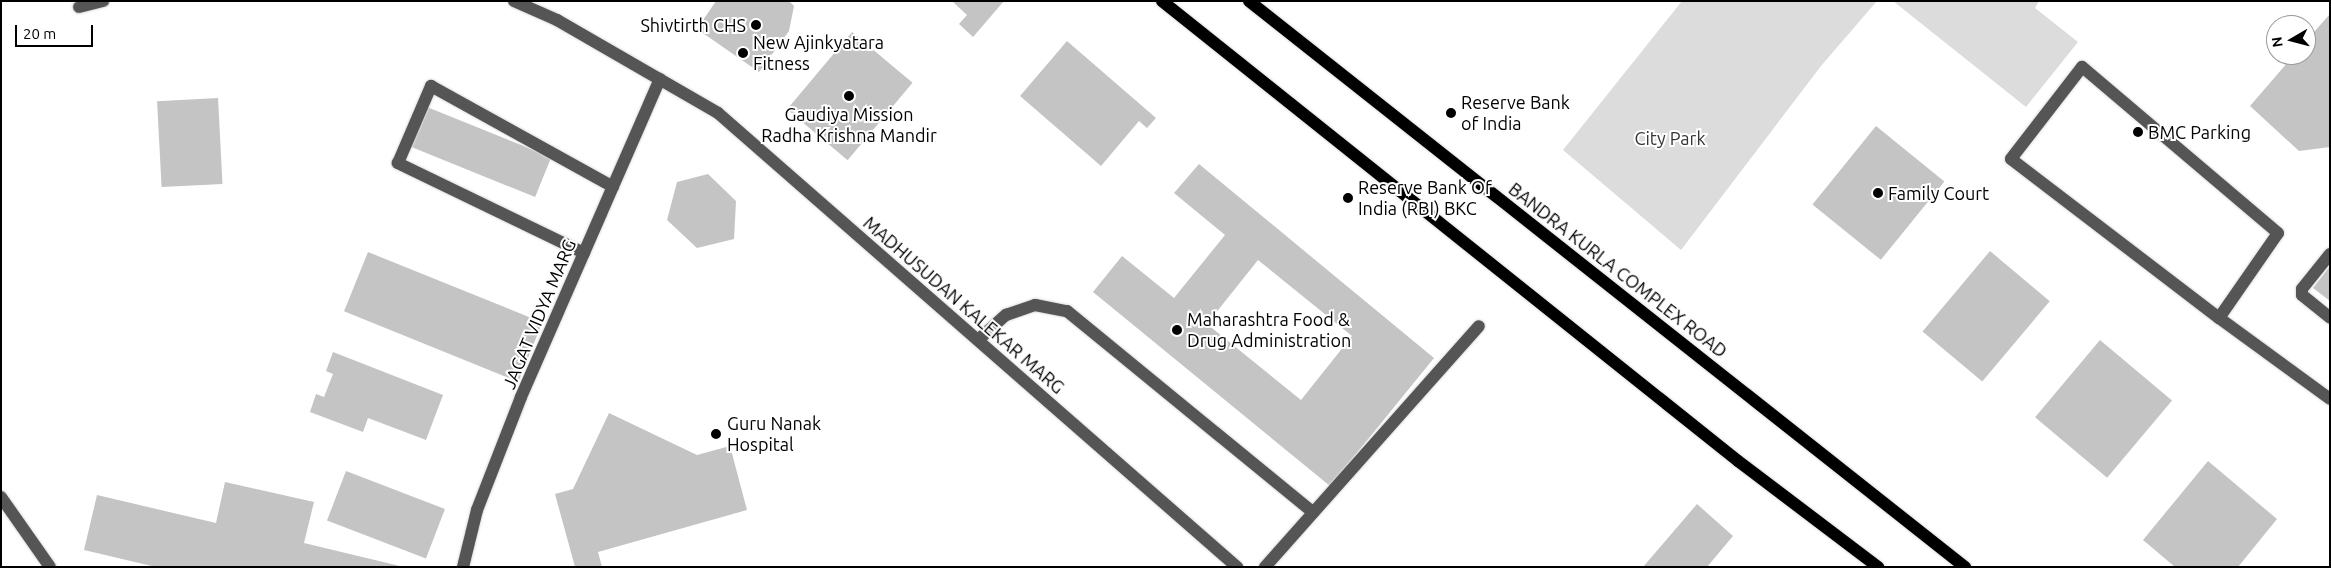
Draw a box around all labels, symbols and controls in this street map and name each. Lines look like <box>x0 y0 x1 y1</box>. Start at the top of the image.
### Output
place label: Shivtirth CHS <box>640 14 746 36</box>
scale bar <box>18 15 95 47</box>
north arrow <box>2266 15 2316 65</box>
marker: Shivtirth CHS <box>750 19 762 31</box>
text: 20 m <box>23 25 56 42</box>
place label: New Ajinkyatara Fitness <box>753 32 884 74</box>
text: N <box>2268 36 2286 48</box>
marker: New Ajinkyatara Fitness <box>737 47 749 59</box>
marker: Gaudiya Mission Radha Krishna Mandir <box>843 90 855 102</box>
place label: Reserve Bank of India <box>1461 92 1570 134</box>
place label: Gaudiya Mission Radha Krishna Mandir <box>761 104 937 146</box>
marker: Reserve Bank of India <box>1445 107 1457 119</box>
place label: BMC Parking <box>2148 121 2251 143</box>
marker: BMC Parking <box>2132 126 2144 138</box>
park label: City Park <box>1634 127 1706 149</box>
place label: Reserve Bank Of India (RBI) BKC <box>1358 177 1492 220</box>
street label: BANDRA KURLA COMPLEX ROAD <box>1504 178 1732 362</box>
place label: Family Court <box>1888 182 1989 204</box>
marker: Family Court <box>1872 187 1884 199</box>
marker: Reserve Bank Of India (RBI) BKC <box>1342 192 1354 204</box>
street label: MADHUSUDAN KALEKAR MARG <box>859 212 1069 398</box>
street label: JAGAT VIDYA MARG <box>498 236 580 392</box>
place label: Maharashtra Food & Drug Administration <box>1187 309 1351 352</box>
marker: Maharashtra Food & Drug Administration <box>1171 324 1183 336</box>
place label: Guru Nanak Hospital <box>727 413 821 456</box>
marker: Guru Nanak Hospital <box>709 427 723 441</box>

